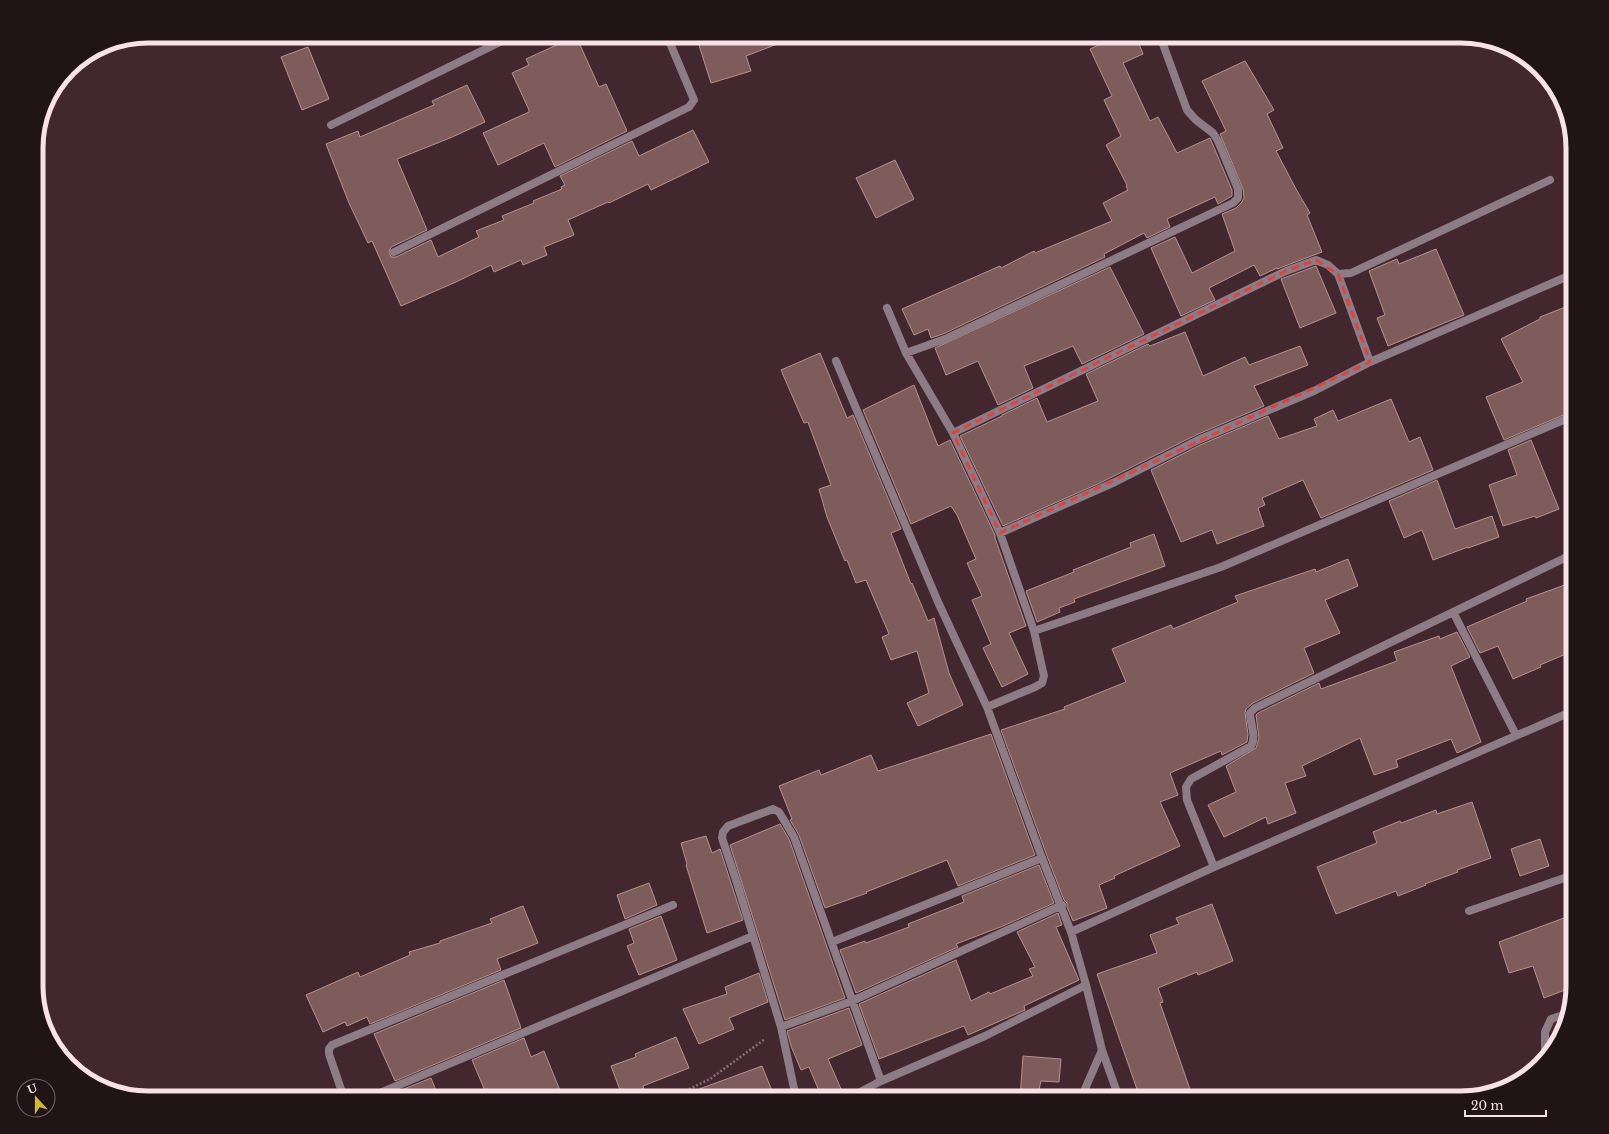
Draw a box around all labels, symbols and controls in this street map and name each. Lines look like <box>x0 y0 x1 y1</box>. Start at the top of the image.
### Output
north arrow <box>16 1078 56 1118</box>
text: U <box>25 1080 40 1097</box>
scale bar <box>1465 1092 1546 1118</box>
text: 20 m <box>1471 1098 1503 1113</box>

